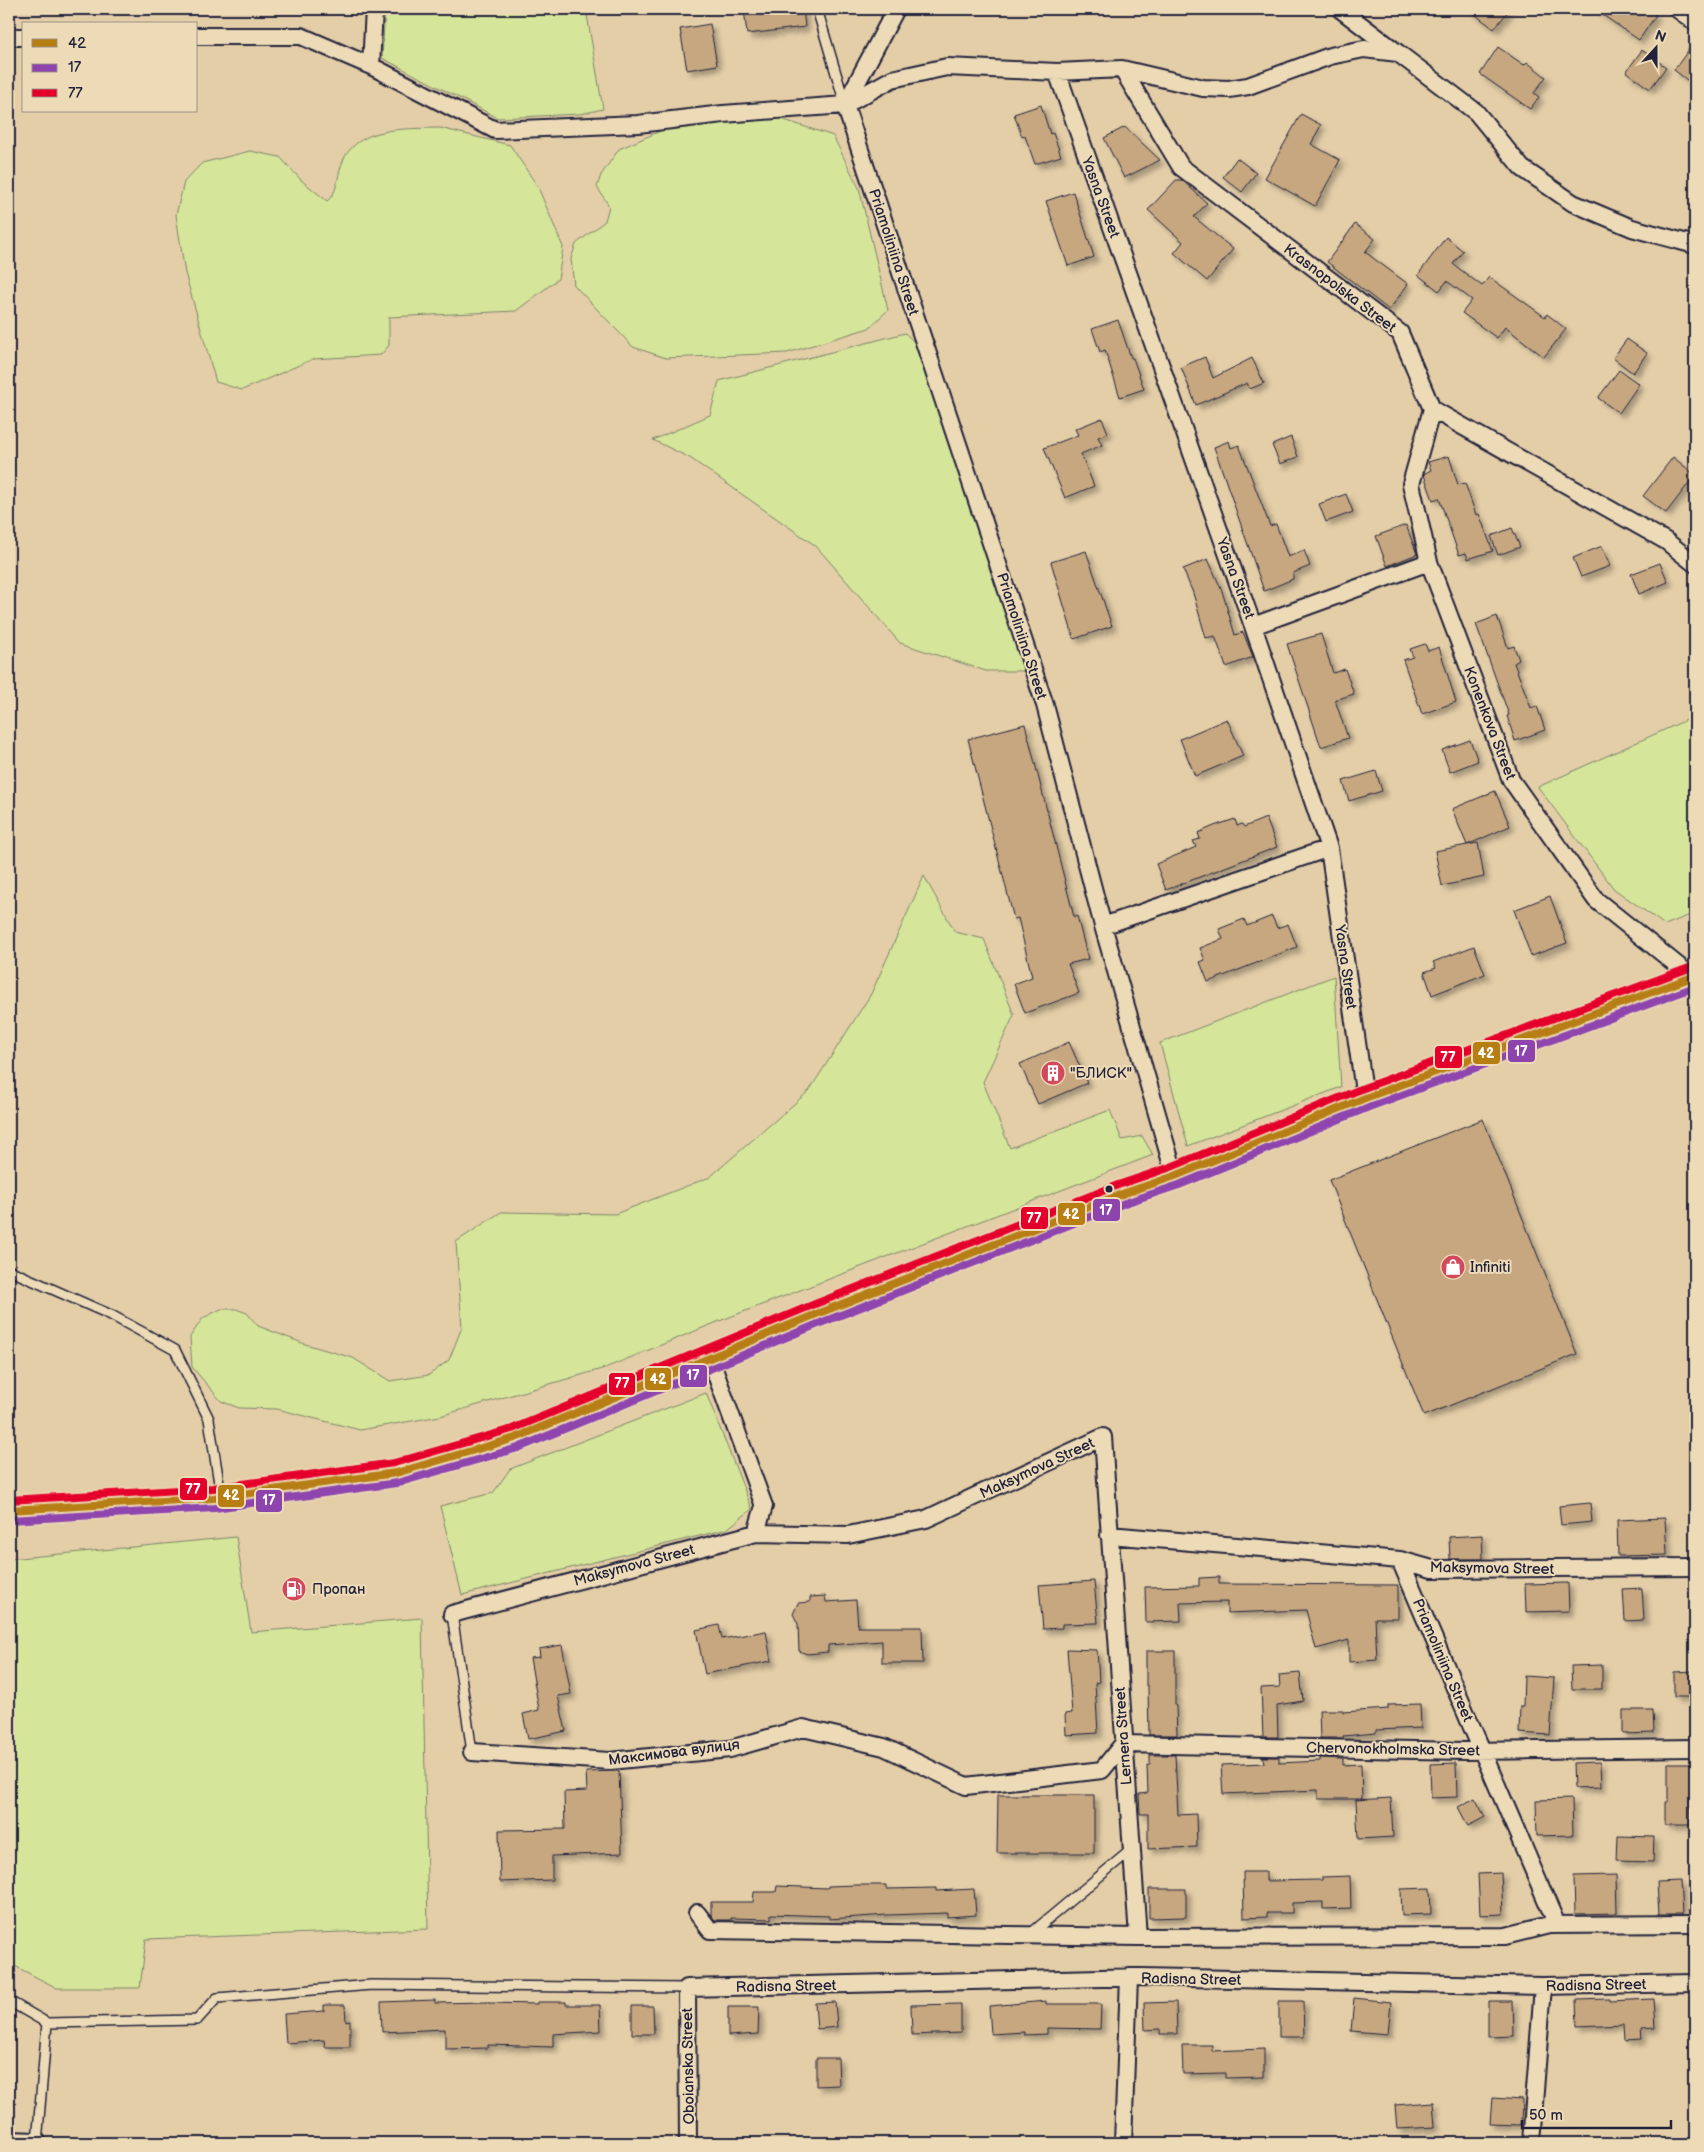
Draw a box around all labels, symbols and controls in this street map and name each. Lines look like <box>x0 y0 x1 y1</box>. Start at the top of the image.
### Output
legend <box>22 22 198 112</box>
north arrow <box>1632 22 1682 72</box>
text: N <box>1653 27 1668 46</box>
text: 42 <box>68 34 86 53</box>
text: 17 <box>68 58 82 77</box>
text: 77 <box>68 84 83 103</box>
street label: Yasna Street <box>1077 153 1124 241</box>
street label: Priamoliniina Street <box>864 186 923 318</box>
street label: Krasnopolska Street <box>1280 240 1400 337</box>
street label: Yasna Street <box>1212 534 1259 622</box>
street label: Priamoliniina Street <box>992 570 1051 702</box>
street label: Konenkova Street <box>1459 664 1520 783</box>
street label: Yasna Street <box>1330 923 1361 1011</box>
line badge: 17 <box>1507 1039 1536 1063</box>
line badge: 42 <box>1472 1041 1501 1065</box>
text: 17 <box>1514 1043 1528 1060</box>
line badge: 77 <box>1434 1045 1463 1069</box>
text: 42 <box>1478 1045 1495 1062</box>
text: 77 <box>1440 1049 1456 1066</box>
building icon: "БЛИСК" <box>1040 1060 1066 1086</box>
place label: "БЛИСК" <box>1070 1064 1132 1083</box>
unlabelled marker <box>1104 1184 1114 1194</box>
line badge: 17 <box>1092 1198 1121 1222</box>
line badge: 42 <box>1057 1202 1086 1226</box>
text: 17 <box>1099 1202 1113 1219</box>
line badge: 77 <box>1020 1206 1049 1230</box>
text: 42 <box>1063 1206 1080 1223</box>
text: 77 <box>1026 1210 1042 1227</box>
shop icon: Infiniti <box>1440 1254 1466 1280</box>
place label: Infiniti <box>1470 1258 1511 1277</box>
line badge: 17 <box>679 1364 708 1388</box>
line badge: 42 <box>644 1367 672 1391</box>
text: 17 <box>686 1367 700 1384</box>
text: 42 <box>650 1371 667 1388</box>
line badge: 77 <box>608 1372 636 1396</box>
text: 77 <box>614 1375 630 1392</box>
street label: Maksymova Street <box>977 1433 1098 1503</box>
line badge: 77 <box>179 1477 208 1501</box>
text: 77 <box>185 1481 201 1498</box>
line badge: 42 <box>217 1484 245 1508</box>
text: 42 <box>223 1487 240 1504</box>
line badge: 17 <box>255 1489 283 1513</box>
text: 17 <box>262 1492 276 1509</box>
street label: Maksymova Street <box>572 1540 697 1591</box>
street label: Maksymova Street <box>1430 1558 1555 1579</box>
fuel station icon: Пропан <box>281 1576 307 1602</box>
place label: Пропан <box>312 1580 366 1599</box>
street label: Priamoliniina Street <box>1408 1596 1477 1725</box>
street label: Lernera Street <box>1111 1686 1136 1786</box>
street label: Максимова вулиця <box>607 1735 741 1770</box>
street label: Chervonokholmska Street <box>1306 1738 1480 1761</box>
street label: Radisna Street <box>1141 1969 1242 1990</box>
street label: Radisna Street <box>1546 1975 1647 1996</box>
street label: Radisna Street <box>736 1976 837 1997</box>
street label: Oboianska Street <box>678 2007 699 2125</box>
scale bar <box>1522 2097 1670 2129</box>
text: 50 m <box>1529 2106 1563 2125</box>

